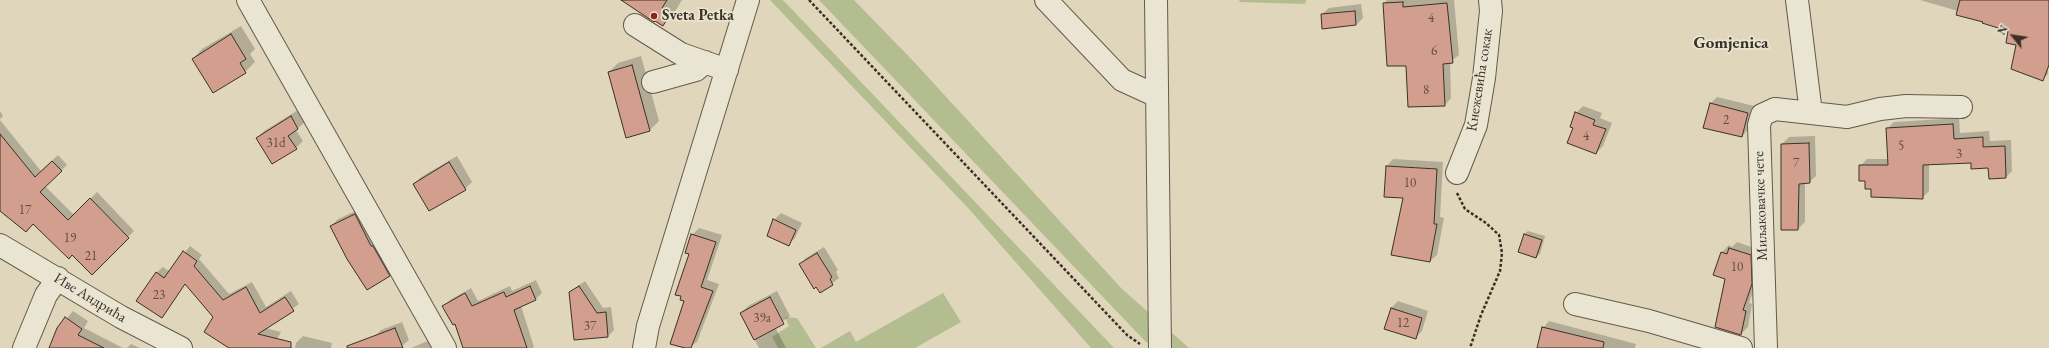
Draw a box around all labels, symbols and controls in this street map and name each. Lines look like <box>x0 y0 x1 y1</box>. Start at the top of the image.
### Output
place label: Sveta Petka <box>662 7 734 25</box>
house number: 4 <box>1428 10 1434 26</box>
marker: Sveta Petka <box>649 11 659 21</box>
north arrow <box>1993 16 2033 56</box>
text: N <box>1994 23 2011 37</box>
street label: Кнежевића сокак <box>1463 27 1497 133</box>
district label: Gomjenica <box>1694 33 1768 53</box>
house number: 6 <box>1431 43 1437 59</box>
house number: 8 <box>1423 82 1429 98</box>
house number: 2 <box>1723 112 1729 128</box>
house number: 4 <box>1583 128 1589 144</box>
house number: 31d <box>266 135 286 151</box>
house number: 5 <box>1898 138 1904 154</box>
house number: 3 <box>1956 146 1962 162</box>
street label: Миљаковачке чете <box>1750 151 1772 261</box>
house number: 7 <box>1793 155 1799 171</box>
house number: 10 <box>1404 175 1416 191</box>
house number: 17 <box>19 202 31 218</box>
house number: 19 <box>64 230 76 246</box>
house number: 21 <box>85 248 97 264</box>
house number: 10 <box>1731 259 1743 275</box>
street label: Иве Андрића <box>50 269 130 327</box>
house number: 23 <box>153 287 165 303</box>
house number: 39a <box>753 310 771 326</box>
house number: 12 <box>1397 315 1409 331</box>
house number: 37 <box>584 318 596 334</box>

